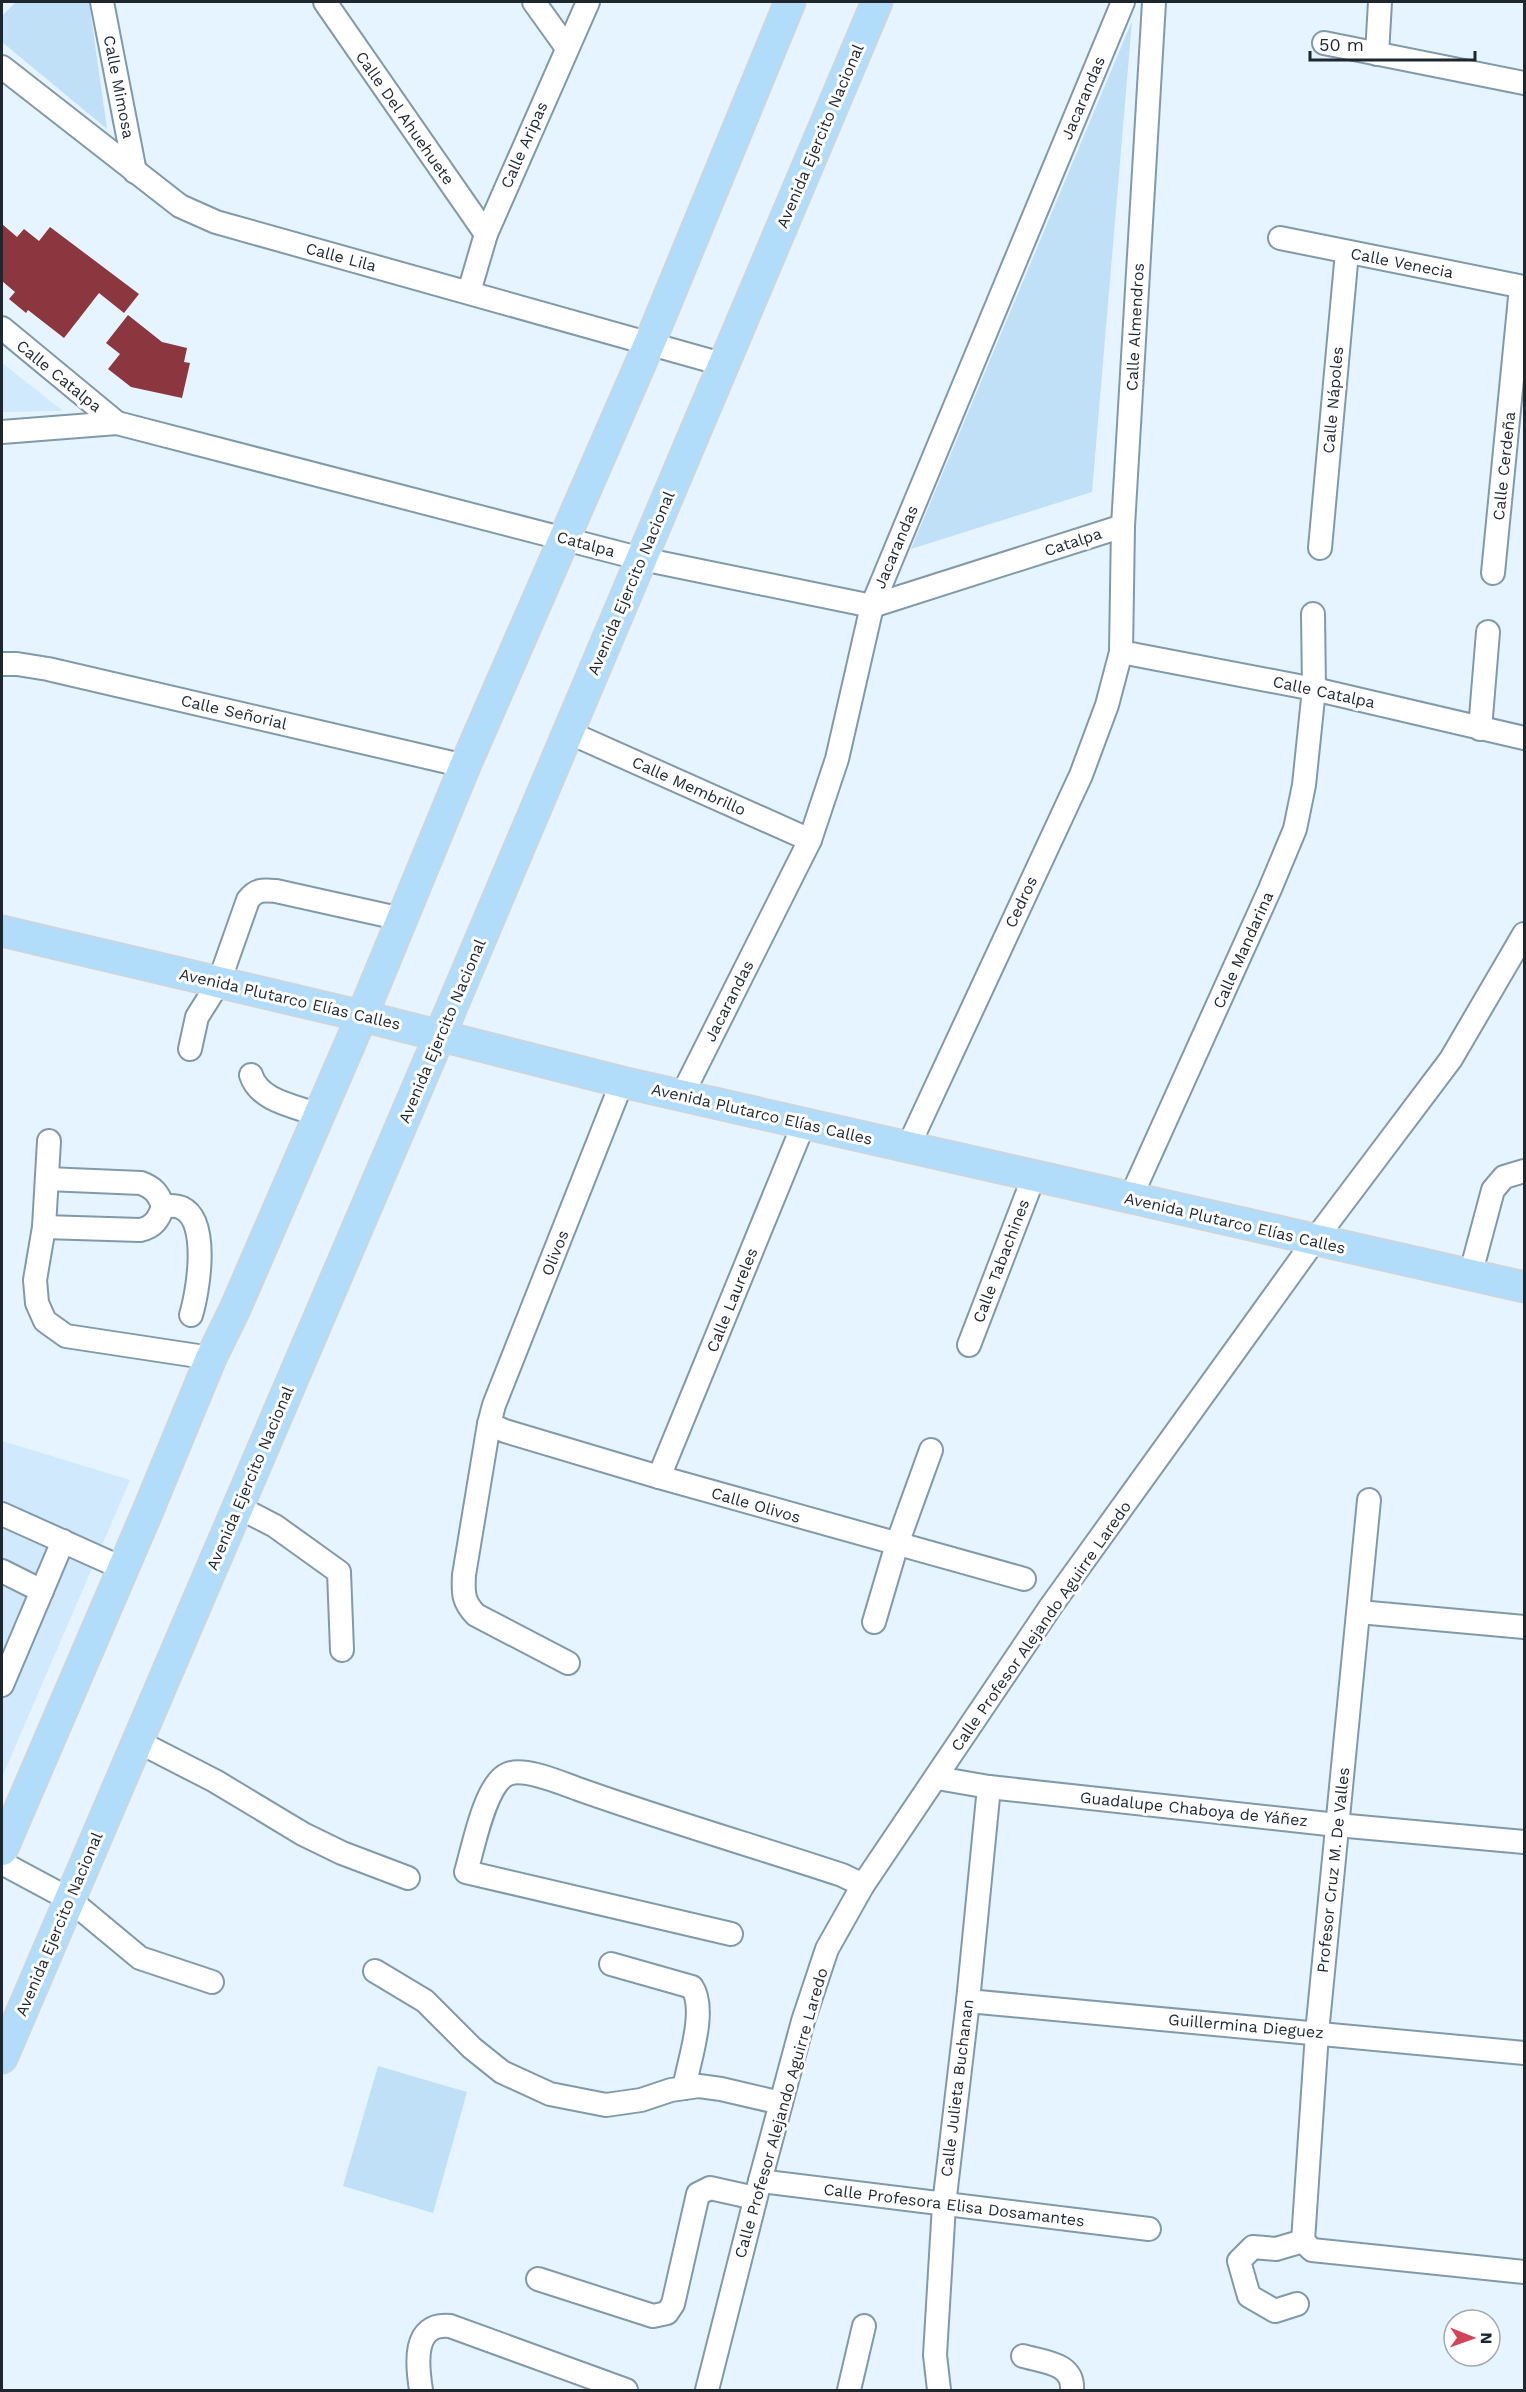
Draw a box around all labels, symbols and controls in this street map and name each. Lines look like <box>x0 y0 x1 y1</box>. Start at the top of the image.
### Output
scale bar <box>1310 24 1475 62</box>
street label: Calle Mimosa <box>100 34 138 140</box>
text: 50 m <box>1319 34 1364 55</box>
street label: Avenida Ejercito Nacional <box>773 41 868 231</box>
street label: Calle Del Ahuehuete <box>352 48 458 188</box>
street label: Jacarandas <box>1057 53 1109 143</box>
street label: Calle Aripas <box>496 99 552 191</box>
street label: Calle Lila <box>304 238 378 276</box>
street label: Calle Venecia <box>1349 244 1455 282</box>
street label: Calle Almendros <box>1122 263 1148 391</box>
street label: Calle Catalpa <box>13 336 105 416</box>
street label: Calle Nápoles <box>1319 346 1347 454</box>
street label: Calle Cerdeña <box>1489 411 1519 521</box>
street label: Avenida Ejercito Nacional <box>584 488 679 678</box>
street label: Jacarandas <box>870 502 922 592</box>
street label: Catalpa <box>1042 524 1104 560</box>
street label: Catalpa <box>555 527 617 561</box>
street label: Calle Catalpa <box>1271 672 1377 712</box>
street label: Calle Señorial <box>179 691 289 733</box>
street label: Calle Membrillo <box>629 752 749 820</box>
street label: Cedros <box>1001 873 1041 931</box>
street label: Calle Mandarina <box>1209 889 1277 1011</box>
street label: Avenida Ejercito Nacional <box>395 936 490 1126</box>
street label: Jacarandas <box>700 957 758 1045</box>
street label: Avenida Plutarco Elías Calles <box>178 964 402 1034</box>
street label: Avenida Plutarco Elías Calles <box>650 1079 874 1149</box>
street label: Avenida Plutarco Elías Calles <box>1123 1188 1347 1258</box>
street label: Calle Tabachines <box>969 1196 1033 1326</box>
street label: Olivos <box>537 1227 573 1279</box>
street label: Calle Laureles <box>702 1245 762 1355</box>
street label: Avenida Ejercito Nacional <box>203 1383 298 1573</box>
street label: Calle Olivos <box>709 1483 803 1527</box>
street label: Calle Profesor Alejando Aguirre Laredo <box>947 1497 1135 1755</box>
street label: Profesor Cruz M. De Valles <box>1313 1766 1353 1974</box>
street label: Guadalupe Chaboya de Yáñez <box>1079 1788 1309 1830</box>
street label: Avenida Ejercito Nacional <box>12 1829 107 2019</box>
street label: Calle Profesor Alejando Aguirre Laredo <box>730 1966 832 2260</box>
street label: Calle Julieta Buchanan <box>937 1998 977 2178</box>
street label: Guillermina Dieguez <box>1168 2010 1324 2042</box>
street label: Calle Profesora Elisa Dosamantes <box>822 2180 1086 2230</box>
north arrow <box>1442 2308 1502 2368</box>
text: N <box>1477 2332 1496 2344</box>

